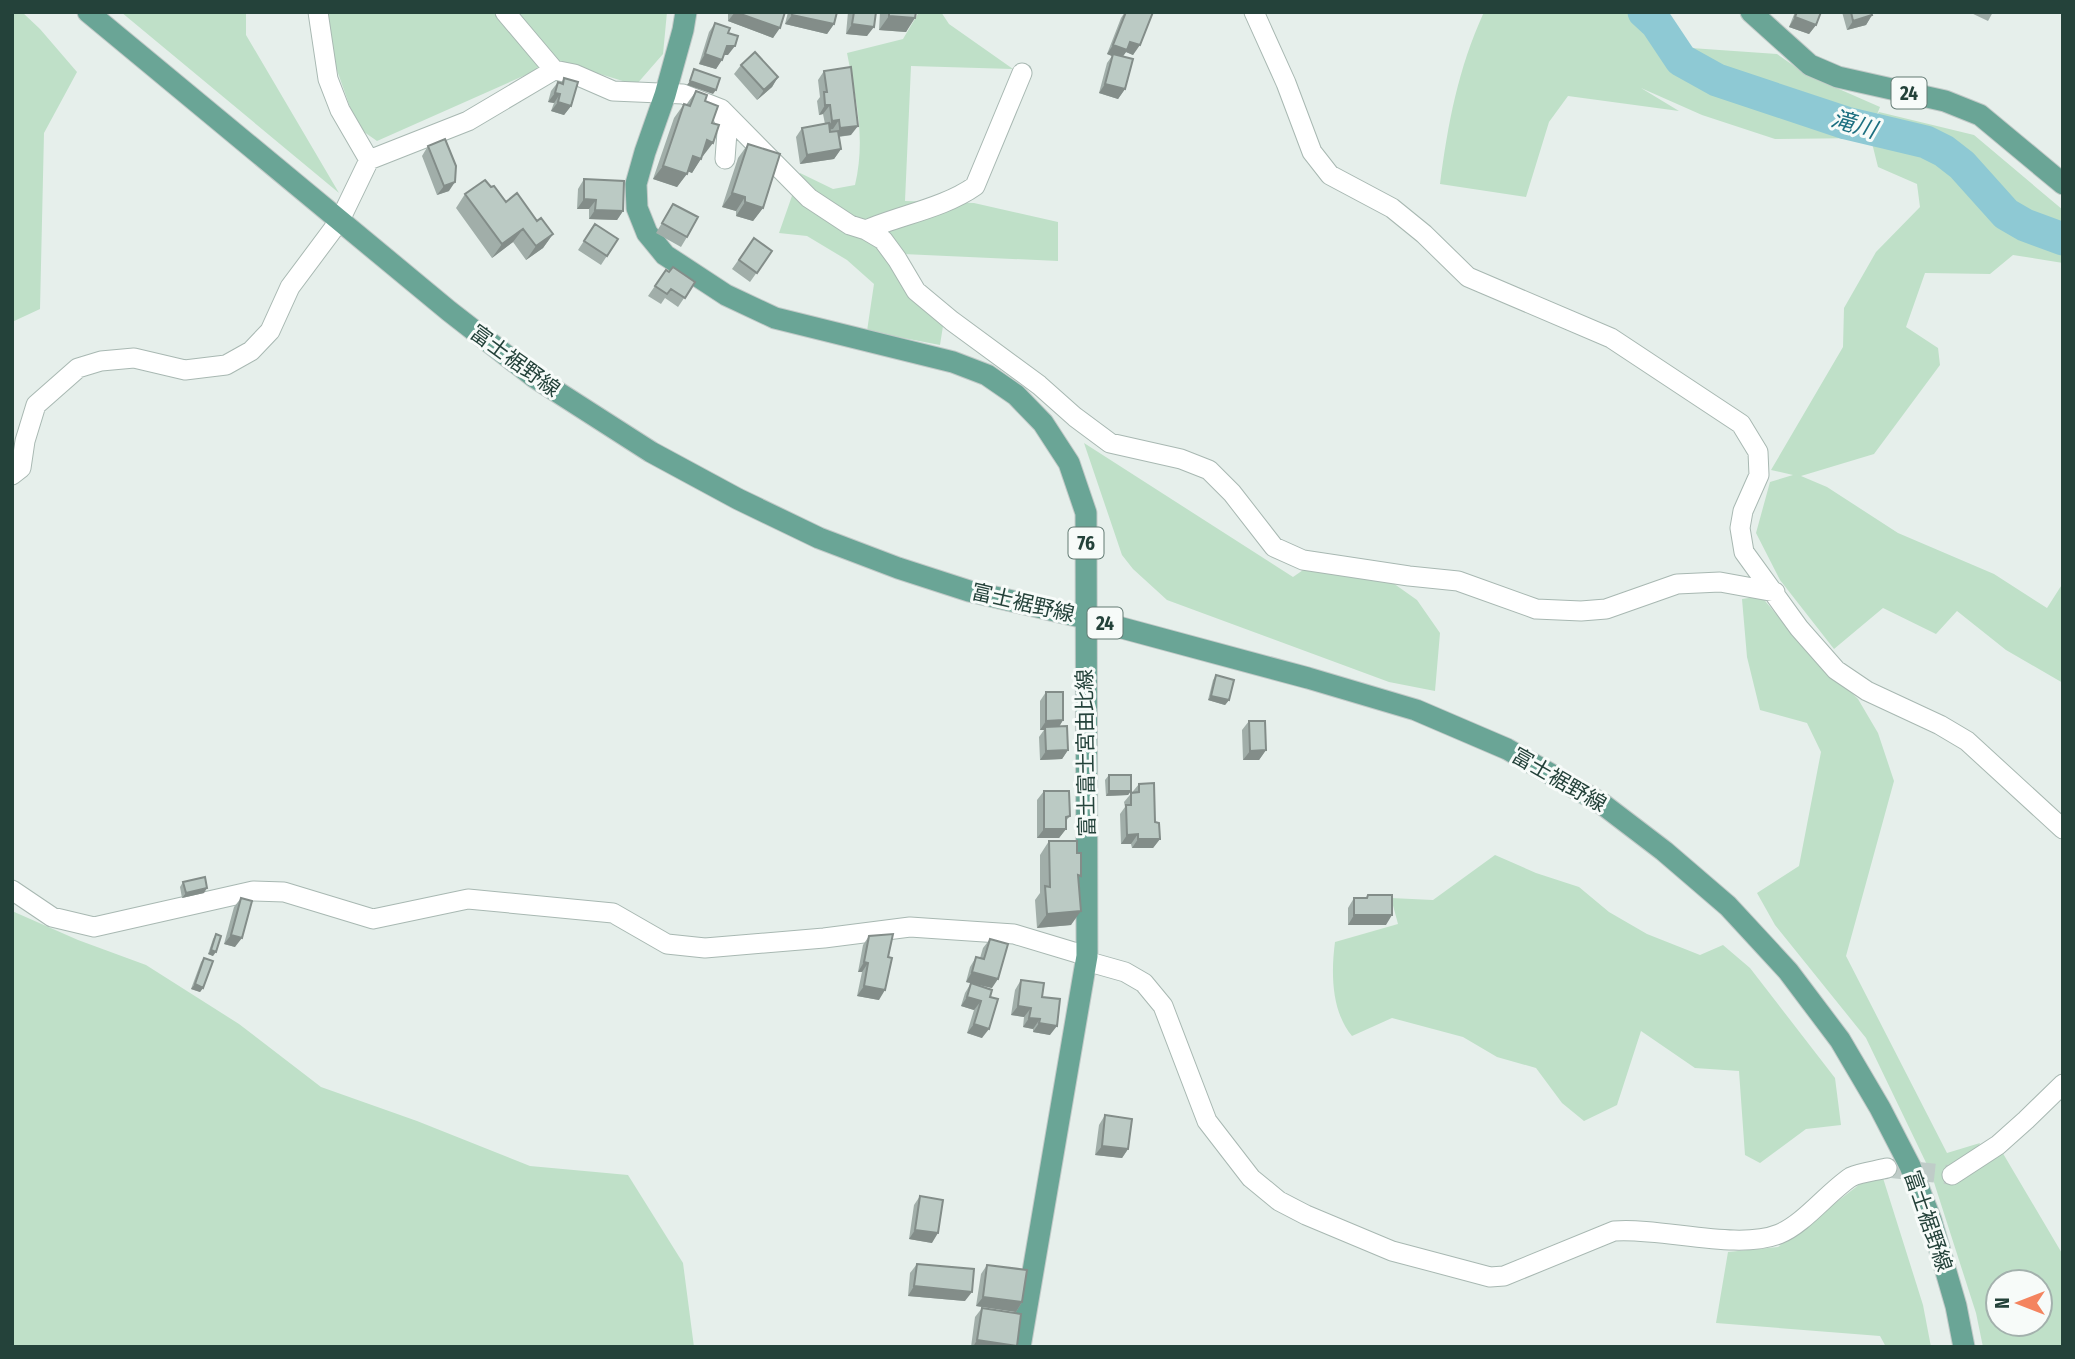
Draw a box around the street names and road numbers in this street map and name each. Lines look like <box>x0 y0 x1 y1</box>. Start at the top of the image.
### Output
road number: 24 <box>1892 78 1926 108</box>
street label: 富士裾野線 <box>465 320 565 402</box>
road number: 76 <box>1068 528 1104 558</box>
street label: 富士裾野線 <box>969 579 1077 627</box>
road number: 24 <box>1088 608 1122 638</box>
street label: 富士富士宮由比線 <box>1072 669 1100 837</box>
street label: 富士裾野線 <box>1507 742 1611 818</box>
street label: 富士裾野線 <box>1899 1167 1957 1275</box>

